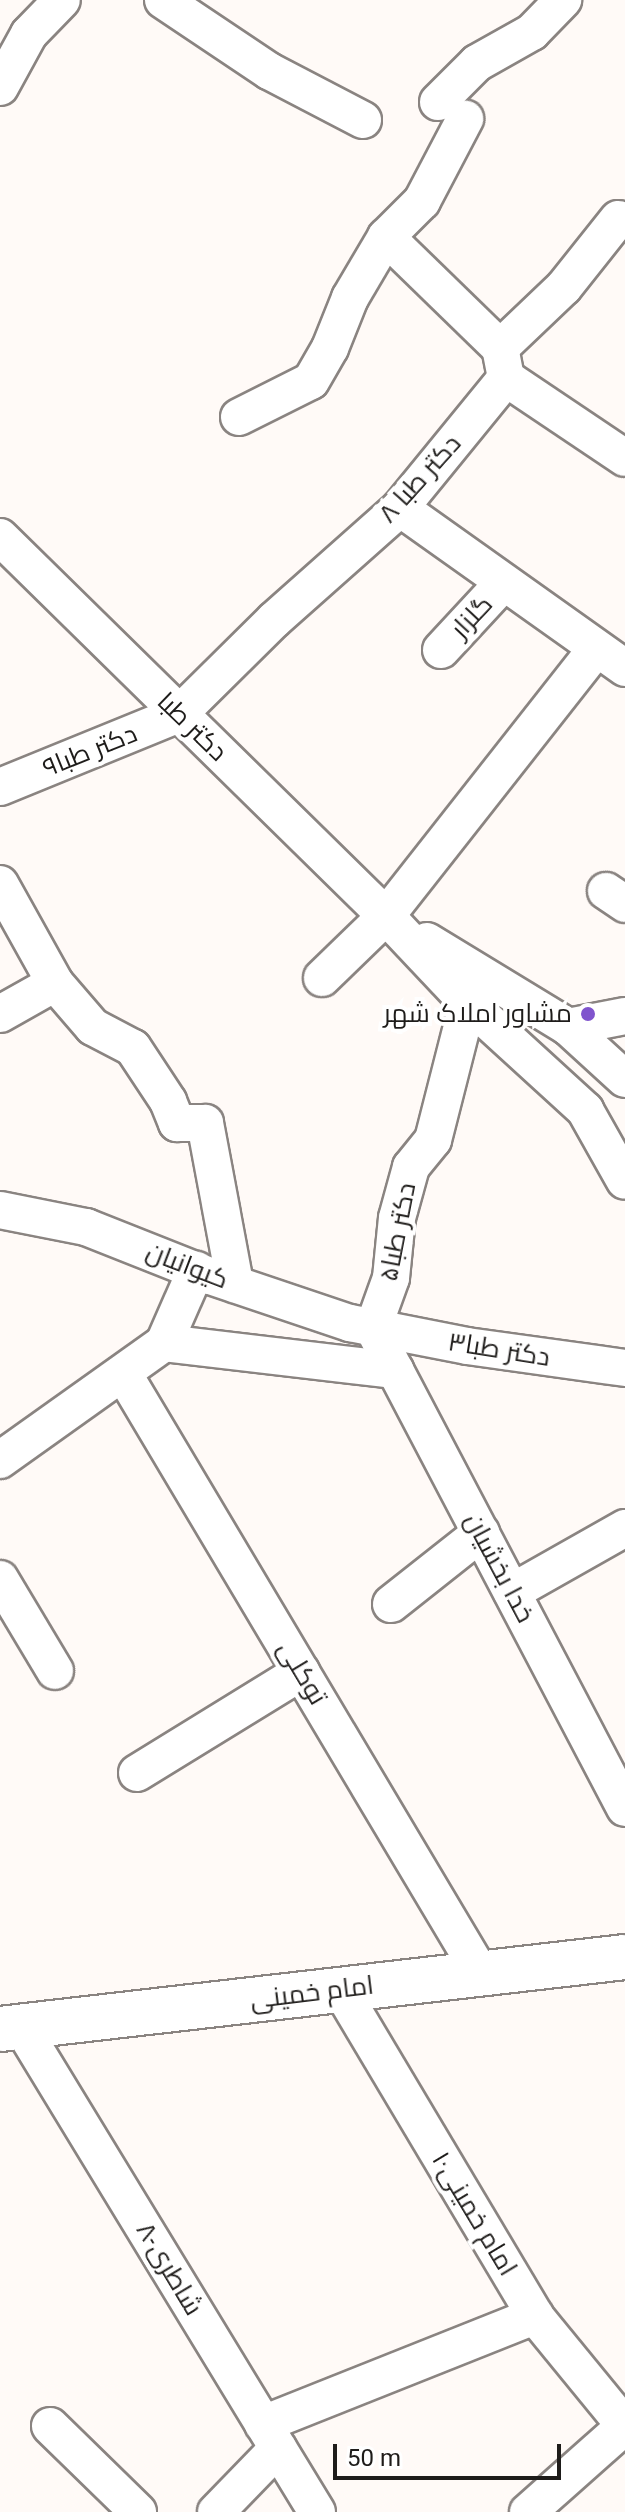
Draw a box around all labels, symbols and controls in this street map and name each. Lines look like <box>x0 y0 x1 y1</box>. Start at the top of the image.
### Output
street label: دکتر طبا ۸ <box>372 428 468 530</box>
street label: گلزار <box>445 589 499 645</box>
street label: دکتر طبا <box>150 686 234 768</box>
street label: دکتر طبا۹ <box>38 718 142 784</box>
place label: مشاور املاک شهر <box>383 998 572 1030</box>
marker: مشاور املاک شهر <box>579 1005 597 1023</box>
street label: دکتر طبا۵ <box>373 1180 423 1284</box>
street label: کیوانیان <box>142 1236 232 1296</box>
street label: دکتر طبا۳ <box>446 1327 552 1373</box>
street label: خدا بخشیان <box>457 1508 541 1628</box>
street label: توکلی <box>271 1635 333 1711</box>
street label: امام خمینی <box>248 1970 376 2016</box>
street label: امام خمینی۱۰ <box>425 2146 523 2282</box>
street label: ۸-شاطری <box>129 2217 209 2321</box>
scale bar <box>337 2428 565 2478</box>
text: 50 m <box>347 2444 401 2472</box>

